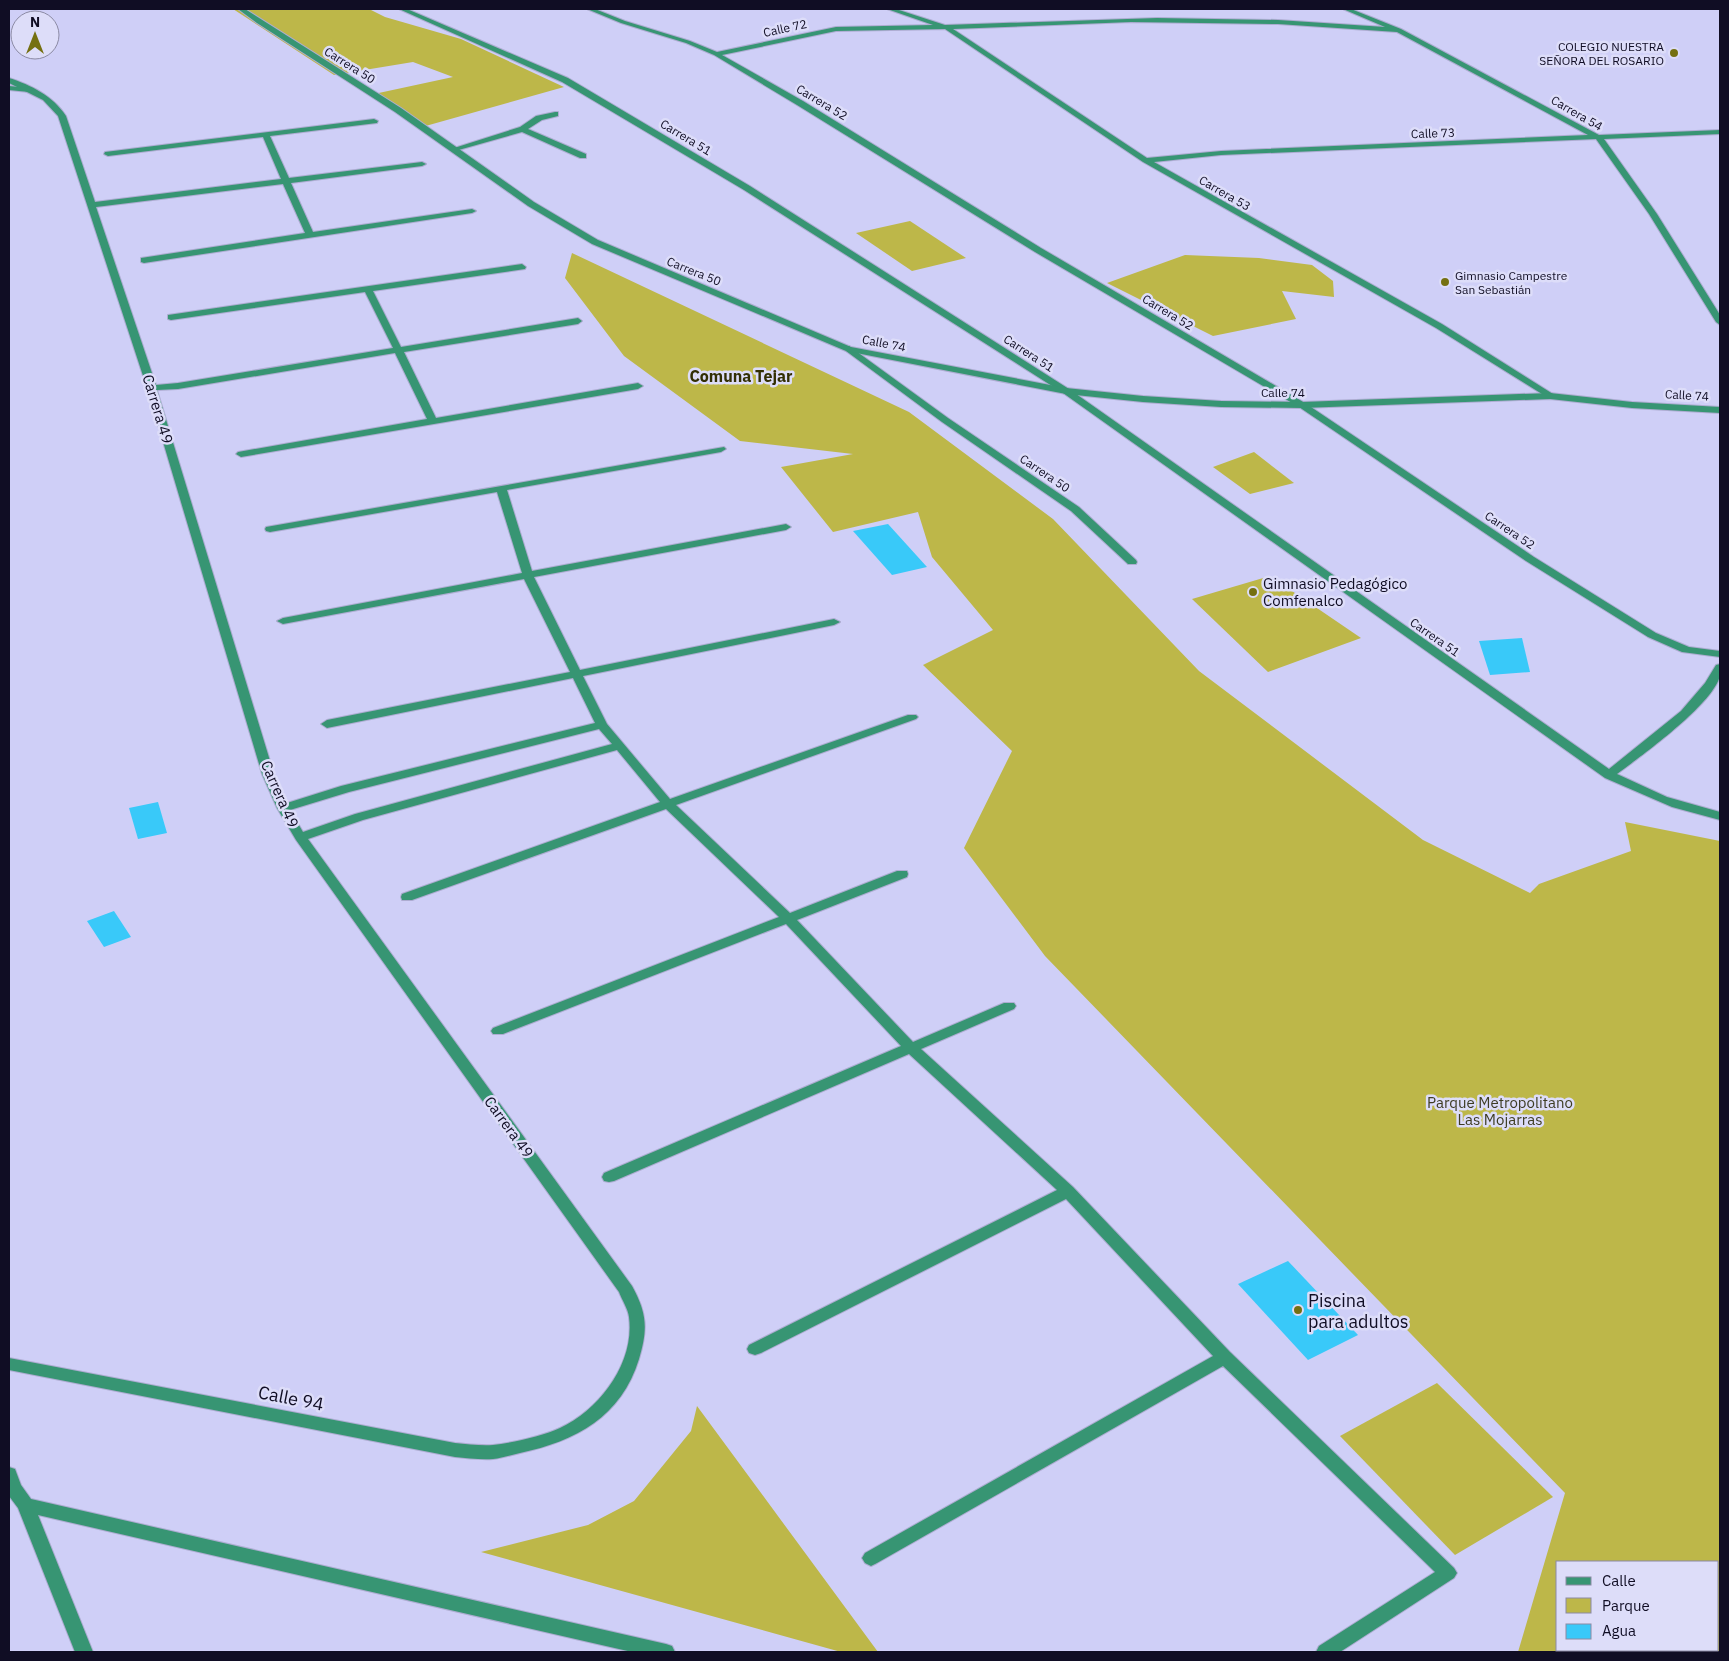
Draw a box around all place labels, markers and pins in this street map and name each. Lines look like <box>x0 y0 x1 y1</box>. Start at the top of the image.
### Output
place label: COLEGIO NUESTRA SEÑORA DEL ROSARIO <box>1539 39 1664 68</box>
marker: COLEGIO NUESTRA SEÑORA DEL ROSARIO <box>1668 47 1680 59</box>
place label: Gimnasio Campestre San Sebastián <box>1455 268 1568 297</box>
marker: Gimnasio Campestre San Sebastián <box>1439 276 1451 288</box>
place label: Gimnasio Pedagógico Comfenalco <box>1263 574 1407 610</box>
marker: Gimnasio Pedagógico Comfenalco <box>1247 586 1259 598</box>
place label: Piscina para adultos <box>1308 1289 1409 1333</box>
marker: Piscina para adultos <box>1292 1304 1304 1316</box>

